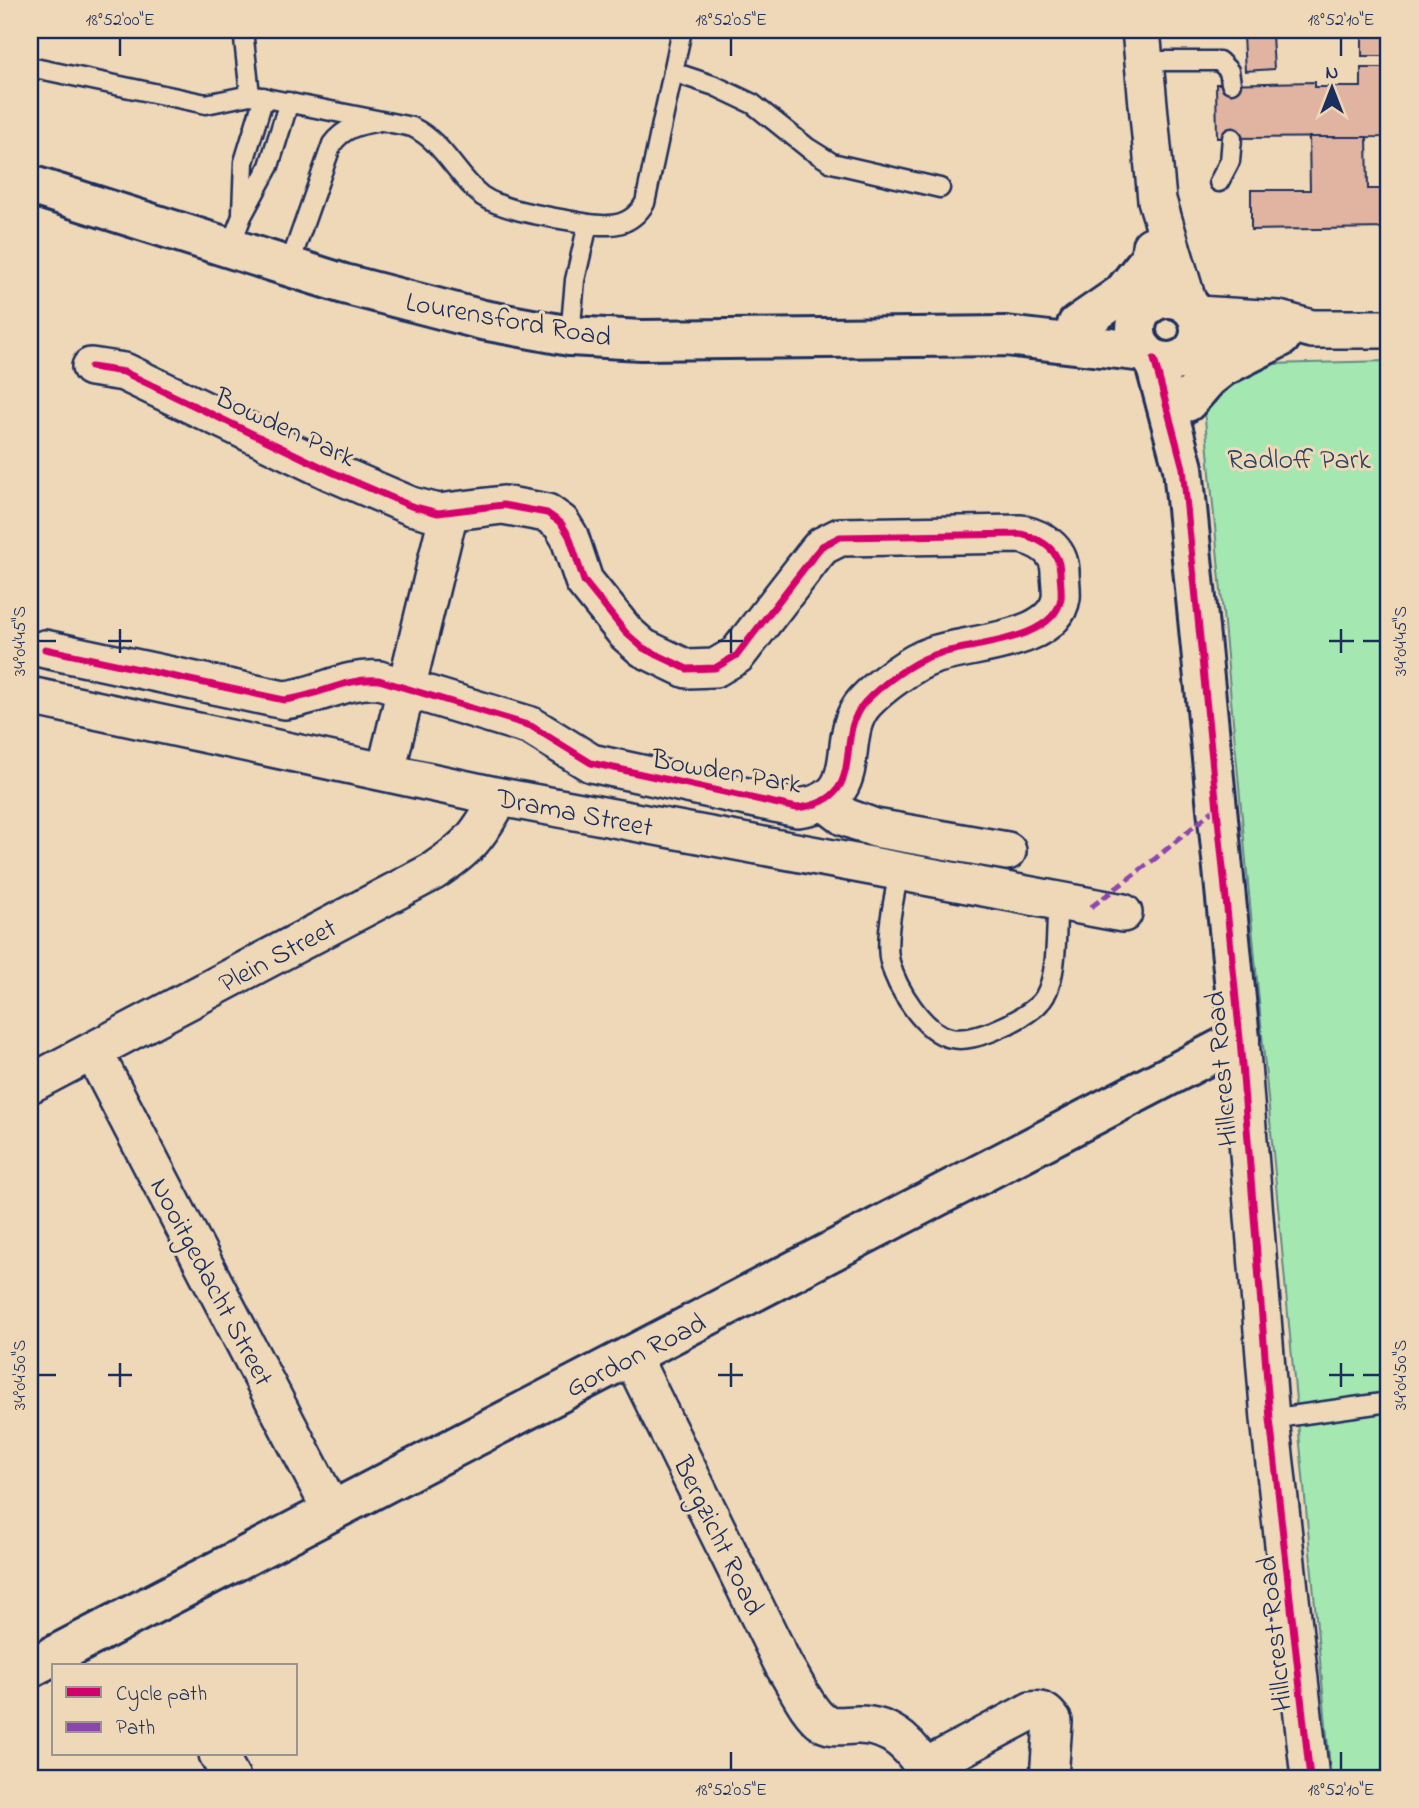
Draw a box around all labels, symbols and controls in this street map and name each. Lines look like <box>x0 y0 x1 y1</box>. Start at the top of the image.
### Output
text: 18°52'00"E <box>85 8 155 34</box>
text: 18°52'05"E <box>695 8 767 34</box>
text: 18°52'10"E <box>1307 8 1375 34</box>
north arrow <box>1296 52 1366 122</box>
text: N <box>1326 60 1339 87</box>
street label: Lourensford Road <box>402 283 615 360</box>
street label: Bowden Park <box>206 378 362 480</box>
park label: Radloff Park <box>1227 441 1371 482</box>
text: 34°04'45"S <box>8 606 34 676</box>
text: 34°04'45"S <box>1389 606 1415 676</box>
street label: Bowden Park <box>647 740 805 807</box>
street label: Drama Street <box>492 779 656 850</box>
street label: Plein Street <box>212 909 345 1005</box>
street label: Hillcrest Road <box>1196 989 1251 1148</box>
street label: Nooitgedacht Street <box>138 1171 282 1394</box>
street label: Gordon Road <box>559 1304 714 1410</box>
text: 34°04'50"S <box>8 1340 34 1410</box>
text: 34°04'50"S <box>1389 1340 1415 1410</box>
street label: Bergzicht Road <box>660 1449 773 1623</box>
street label: Hillcrest Road <box>1248 1554 1305 1713</box>
legend <box>52 1664 298 1756</box>
text: Cycle path <box>116 1680 207 1712</box>
text: Path <box>116 1714 155 1744</box>
text: 18°52'05"E <box>695 1778 767 1804</box>
text: 18°52'10"E <box>1307 1778 1375 1804</box>

